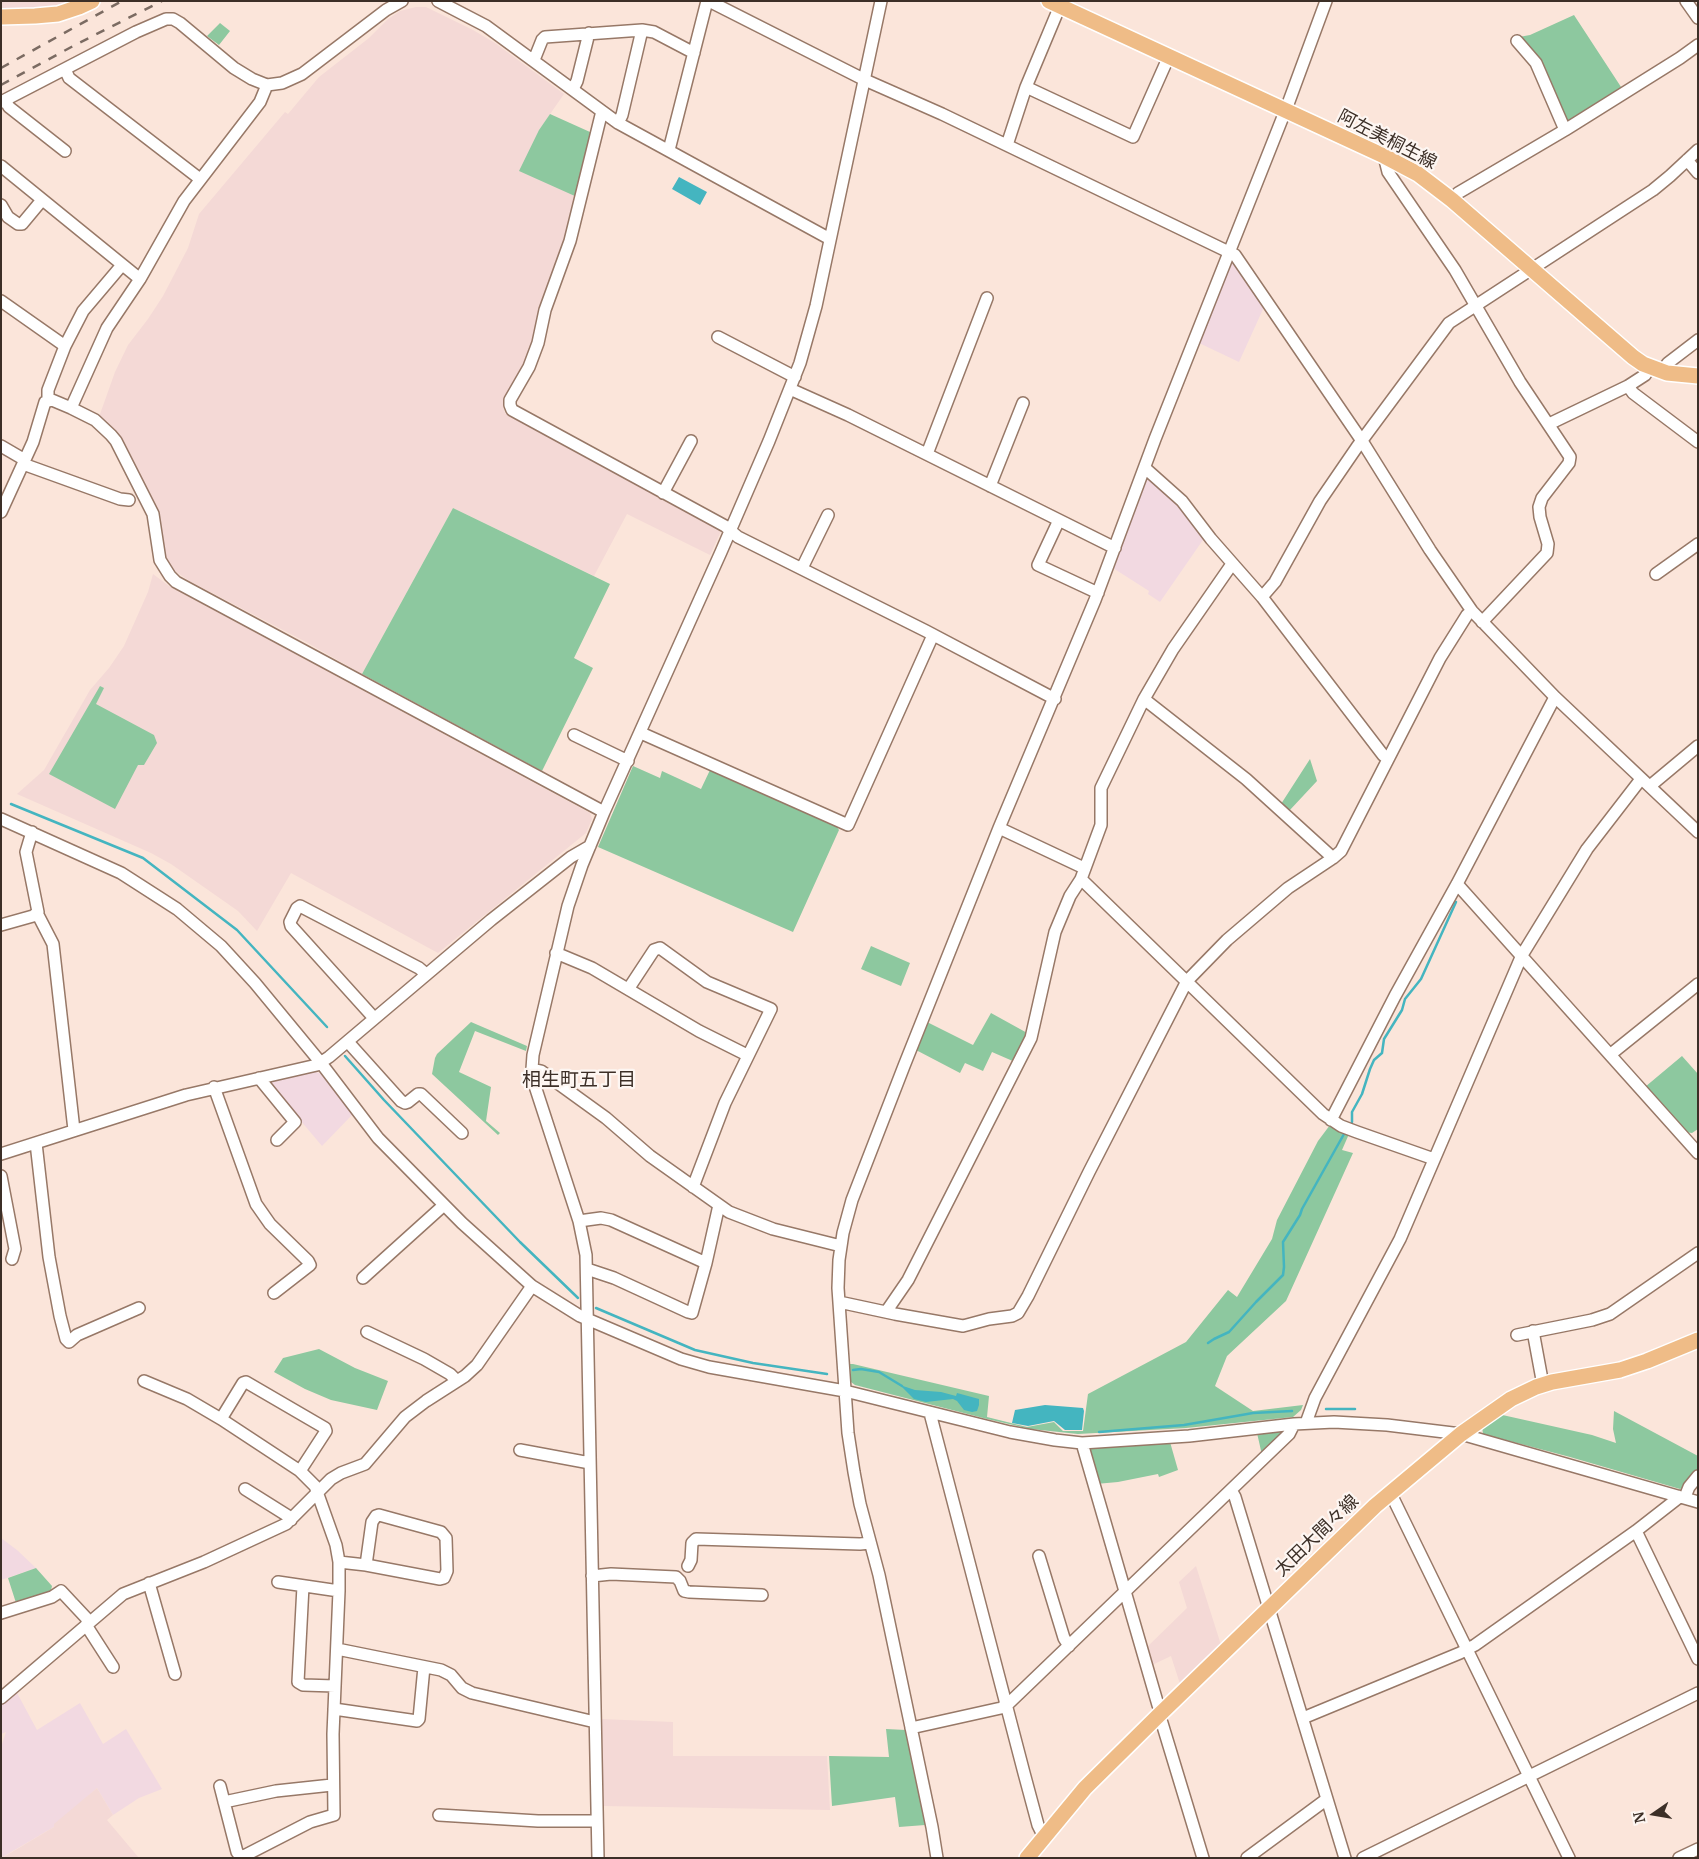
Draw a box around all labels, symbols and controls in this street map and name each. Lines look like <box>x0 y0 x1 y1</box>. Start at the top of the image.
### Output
street label: 阿左美桐生線 <box>1334 106 1440 174</box>
district label: 相生町五丁目 <box>522 1070 636 1092</box>
street label: 太田大間々線 <box>1271 1491 1363 1581</box>
north arrow <box>1629 1789 1679 1839</box>
text: N <box>1629 1810 1649 1825</box>

